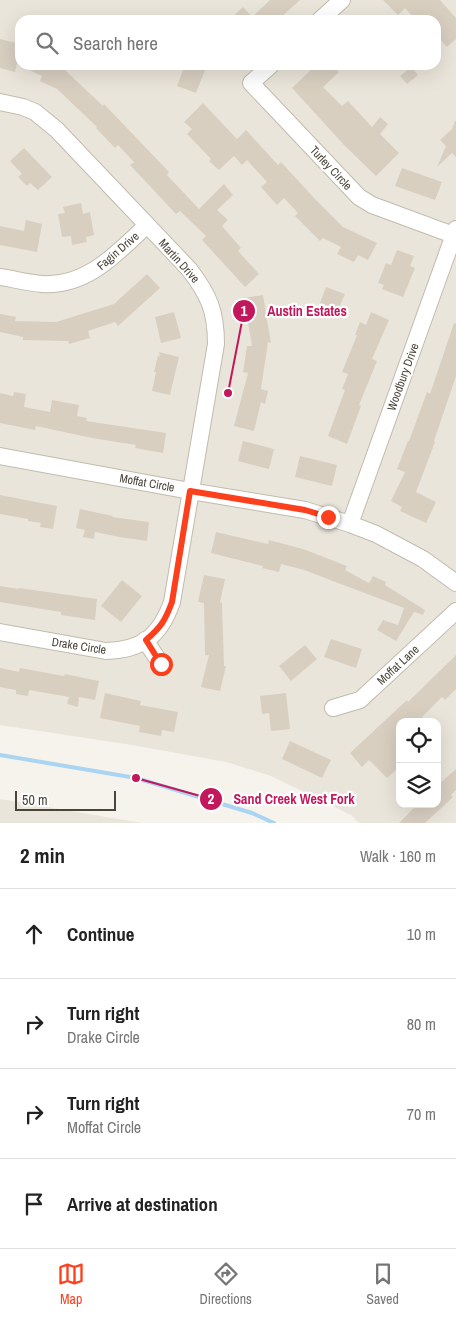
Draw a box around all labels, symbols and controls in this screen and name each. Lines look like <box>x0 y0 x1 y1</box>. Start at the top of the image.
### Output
search box <box>15 15 441 70</box>
icon: search <box>33 29 61 57</box>
text: Search here <box>73 30 158 56</box>
street label: Turley Circle <box>306 142 356 194</box>
street label: Fagin Drive <box>94 228 142 274</box>
street label: Martin Drive <box>155 236 203 286</box>
callout: Austin Estates <box>232 296 357 325</box>
text: 1 <box>241 300 248 321</box>
text: Austin Estates <box>267 302 347 320</box>
street label: Woodbury Drive <box>383 341 423 413</box>
street label: Moffat Circle <box>118 470 176 496</box>
route end <box>317 506 340 529</box>
street label: Drake Circle <box>51 634 107 658</box>
street label: Moffat Lane <box>374 641 422 689</box>
route start <box>150 653 173 676</box>
map controls <box>396 718 441 808</box>
button: locate <box>396 718 441 763</box>
button: layers <box>396 763 441 808</box>
callout: Sand Creek West Fork <box>198 784 364 813</box>
scale bar <box>15 788 116 811</box>
text: 2 <box>208 788 215 809</box>
text: Sand Creek West Fork <box>233 790 355 808</box>
text: 50 m <box>22 791 48 809</box>
text: 2 min <box>20 841 65 870</box>
text: Walk · 160 m <box>360 845 436 867</box>
icon: ahead <box>20 920 48 948</box>
text: Continue <box>67 921 135 947</box>
text: 10 m <box>407 923 436 945</box>
text: Turn right <box>67 1000 139 1026</box>
icon: right <box>20 1010 48 1038</box>
text: 80 m <box>407 1013 436 1035</box>
text: Drake Circle <box>67 1026 140 1048</box>
text: Turn right <box>67 1090 139 1116</box>
icon: right <box>20 1100 48 1128</box>
text: 70 m <box>407 1103 436 1125</box>
text: Moffat Circle <box>67 1116 141 1138</box>
icon: arrive <box>20 1190 48 1218</box>
text: Arrive at destination <box>67 1191 218 1217</box>
tab: Map <box>57 1260 85 1308</box>
tab: Directions <box>200 1260 252 1308</box>
tab: Saved <box>366 1260 399 1308</box>

